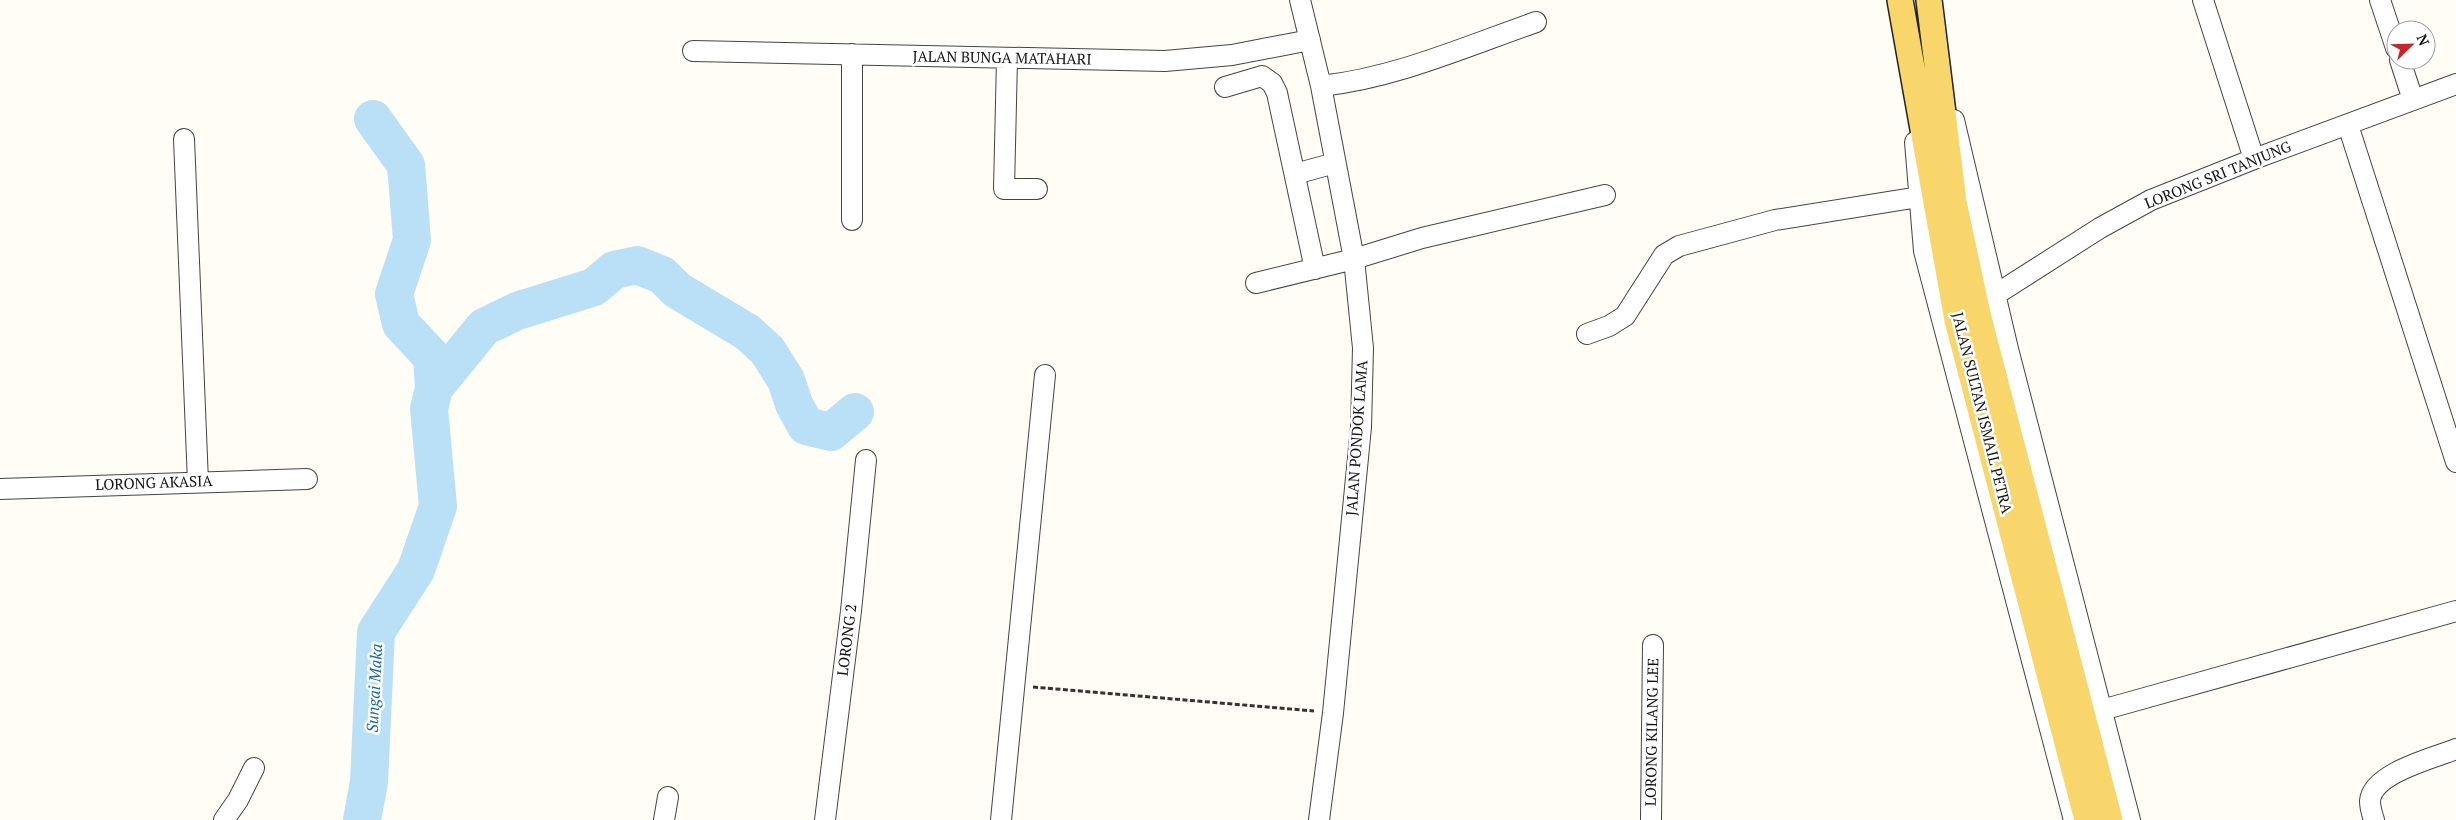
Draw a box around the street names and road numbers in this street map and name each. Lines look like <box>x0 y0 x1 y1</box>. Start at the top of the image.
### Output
street label: JALAN BUNGA MATAHARI <box>912 45 1092 69</box>
street label: LORONG SRI TANJUNG <box>2141 135 2295 213</box>
street label: JALAN SULTAN ISMAIL PETRA <box>1948 310 2018 516</box>
street label: JALAN PONDOK LAMA <box>1341 359 1371 516</box>
street label: LORONG AKASIA <box>95 470 214 494</box>
street label: LORONG 2 <box>832 603 860 677</box>
street label: LORONG KILANG LEE <box>1640 658 1662 806</box>

